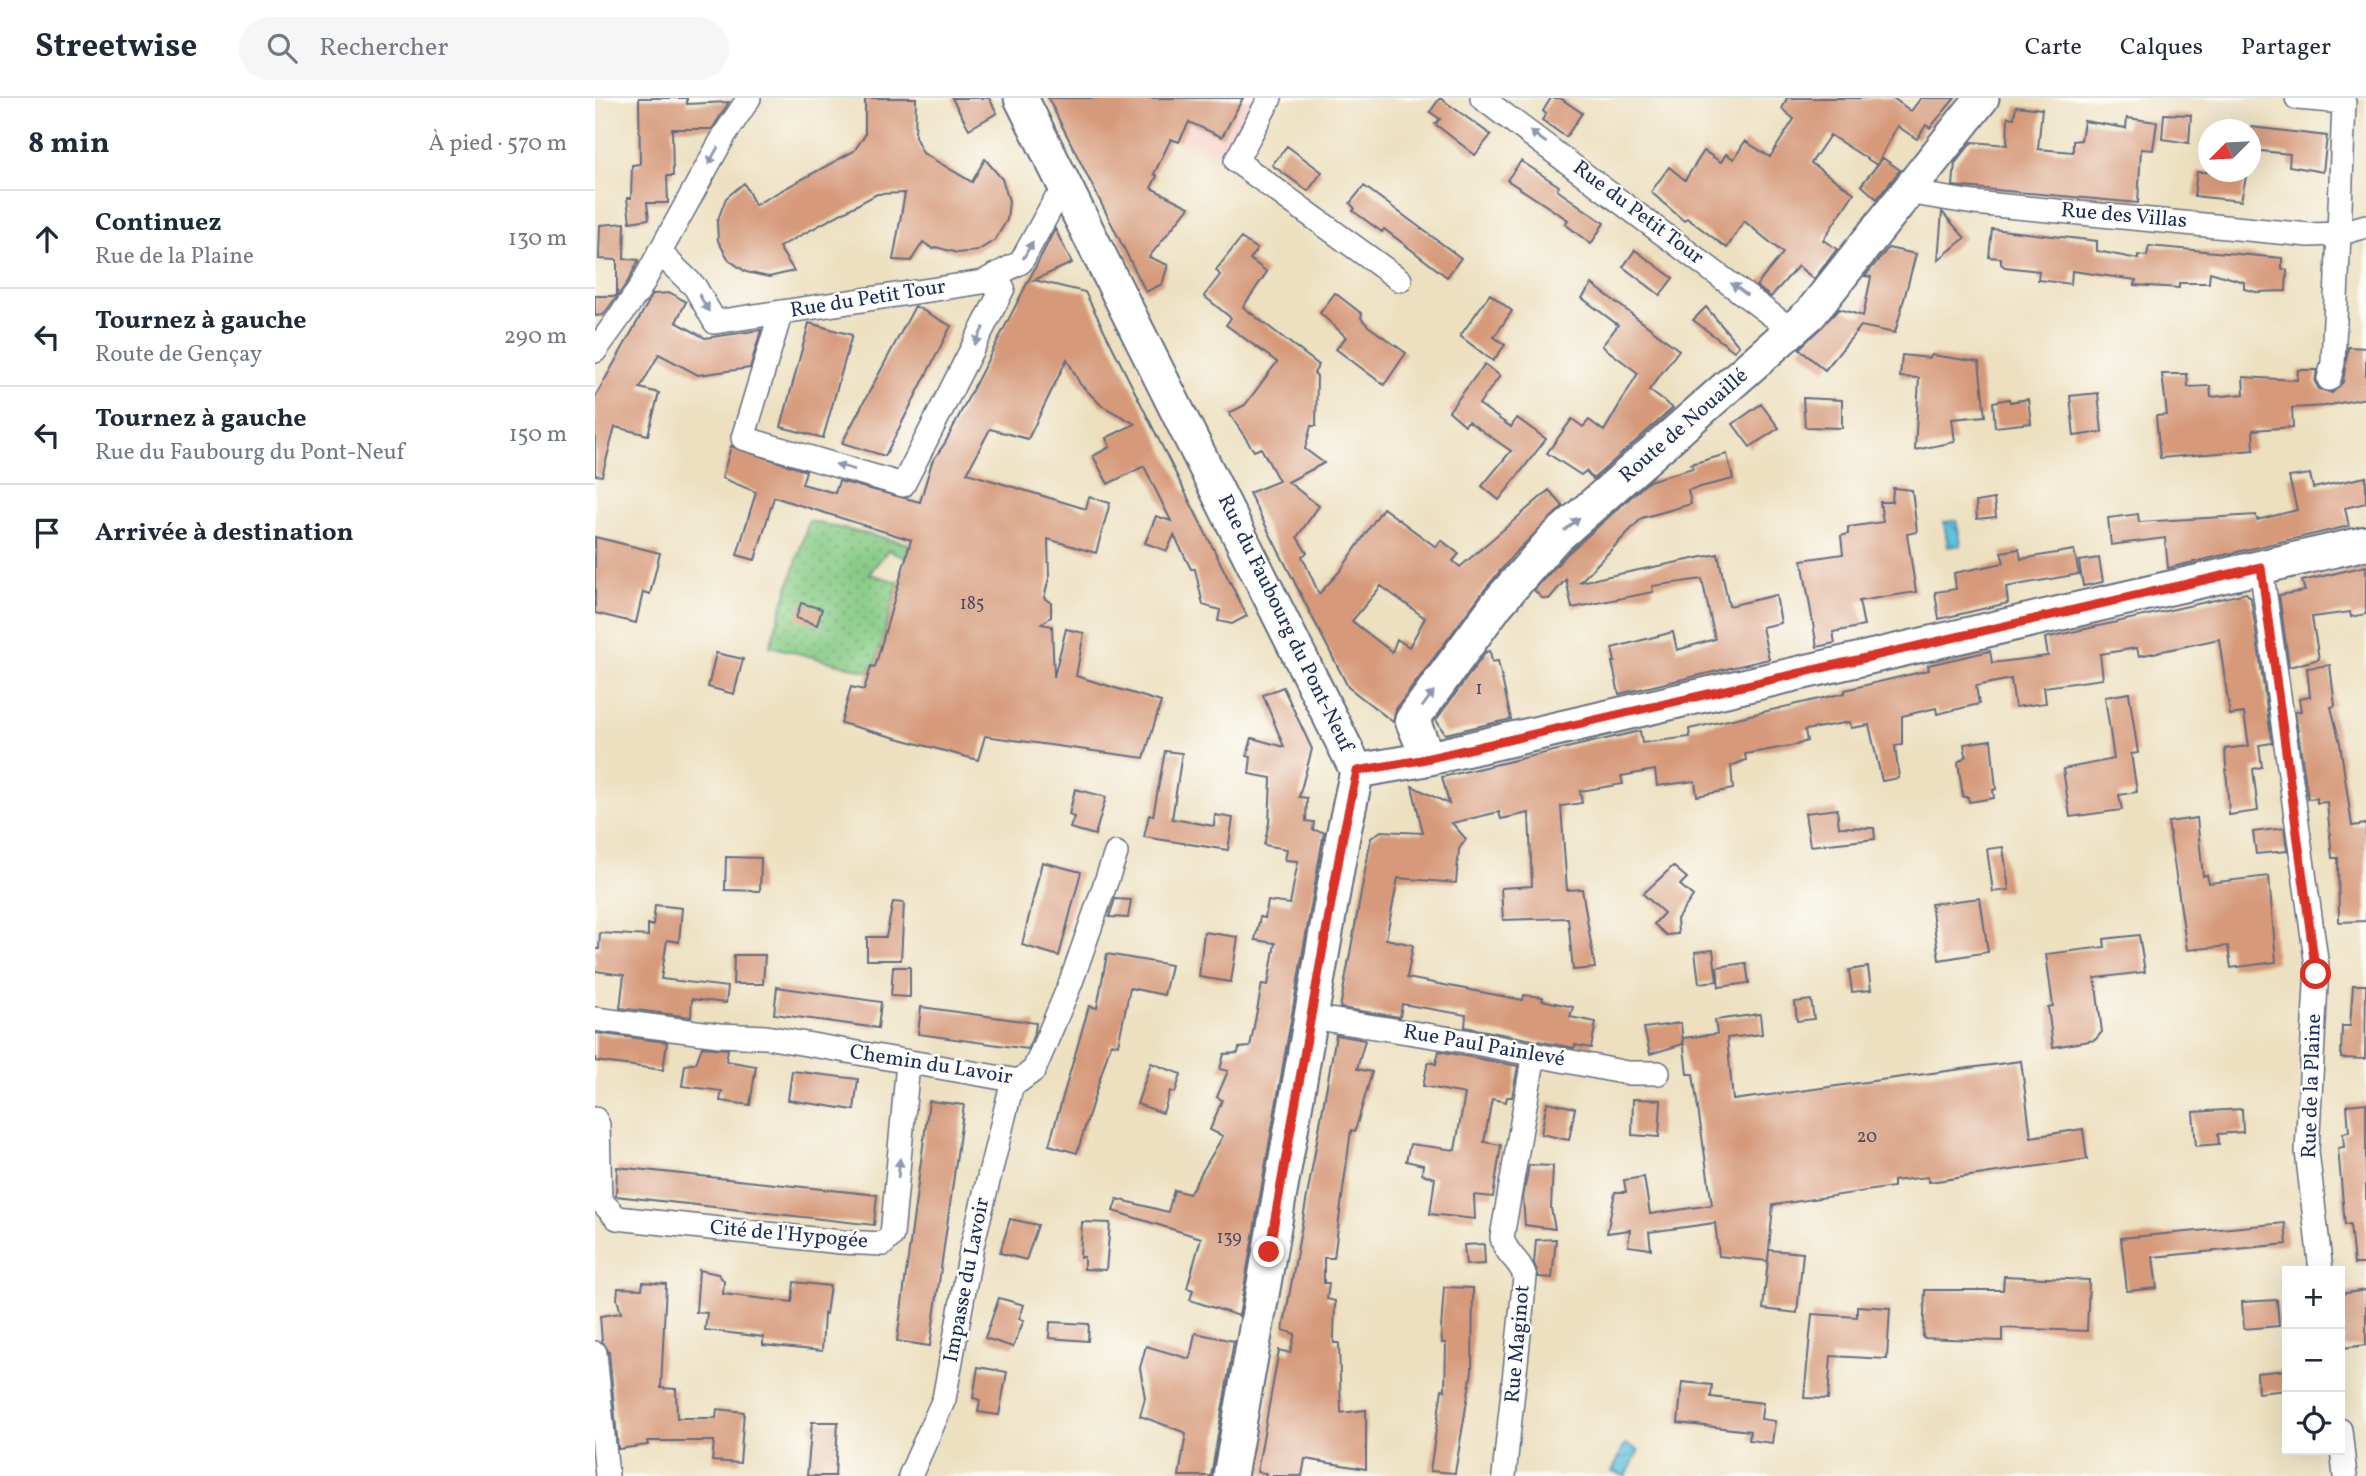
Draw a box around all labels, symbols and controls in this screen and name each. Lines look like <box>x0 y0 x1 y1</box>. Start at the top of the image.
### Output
search box <box>239 17 729 80</box>
text: Streetwise <box>35 25 197 71</box>
icon: search <box>263 29 301 67</box>
text: Rechercher <box>319 30 448 66</box>
text: Carte <box>2025 31 2082 65</box>
text: Calques <box>2120 31 2203 65</box>
text: Partager <box>2241 31 2331 65</box>
north arrow <box>2198 119 2261 182</box>
text: 8 min <box>28 123 110 165</box>
text: À pied · 570 m <box>428 128 567 160</box>
one-way arrow <box>1529 130 1547 144</box>
one-way arrow <box>707 146 719 165</box>
street label: Rue du Petit Tour <box>1566 154 1710 272</box>
street label: Rue des Villas <box>2060 196 2188 236</box>
text: Continuez <box>95 205 221 241</box>
icon: ahead <box>28 220 66 258</box>
text: 130 m <box>508 223 567 255</box>
one-way arrow <box>1022 240 1034 259</box>
text: Rue de la Plaine <box>95 241 254 273</box>
street label: Rue du Petit Tour <box>788 272 948 326</box>
one-way arrow <box>1730 282 1748 297</box>
one-way arrow <box>698 293 710 312</box>
text: Tournez à gauche <box>95 303 307 339</box>
icon: left <box>28 318 66 356</box>
text: 290 m <box>504 321 567 353</box>
one-way arrow <box>973 326 984 346</box>
text: Route de Gençay <box>95 339 262 371</box>
street label: Route de Nouaillé <box>1613 362 1755 490</box>
text: Tournez à gauche <box>95 401 307 437</box>
icon: left <box>28 416 66 454</box>
text: 150 m <box>509 419 567 451</box>
text: Rue du Faubourg du Pont-Neuf <box>95 437 405 469</box>
one-way arrow <box>834 462 855 472</box>
street label: Rue du Faubourg du Pont-Neuf <box>1210 490 1361 758</box>
icon: arrive <box>28 514 66 552</box>
text: Arrivée à destination <box>95 515 354 551</box>
one-way arrow <box>1563 516 1581 532</box>
house number: 185 <box>960 592 984 617</box>
house number: 1 <box>1476 677 1482 702</box>
one-way arrow <box>1421 690 1435 708</box>
route start <box>2300 958 2331 989</box>
street label: Rue de la Plaine <box>2295 1013 2329 1159</box>
street label: Rue Paul Painlevé <box>1401 1018 1567 1075</box>
street label: Chemin du Lavoir <box>848 1038 1015 1092</box>
house number: 20 <box>1857 1125 1877 1150</box>
one-way arrow <box>894 1156 905 1178</box>
street label: Impasse du Lavoir <box>937 1195 997 1365</box>
street label: Cité de l'Hypogée <box>709 1214 869 1256</box>
house number: 139 <box>1216 1226 1242 1251</box>
route end <box>1253 1236 1284 1267</box>
map controls <box>2282 1266 2345 1455</box>
button: + <box>2282 1266 2345 1329</box>
street label: Rue Maginot <box>1498 1284 1538 1404</box>
button: − <box>2282 1329 2345 1392</box>
button: locate <box>2282 1392 2345 1455</box>

